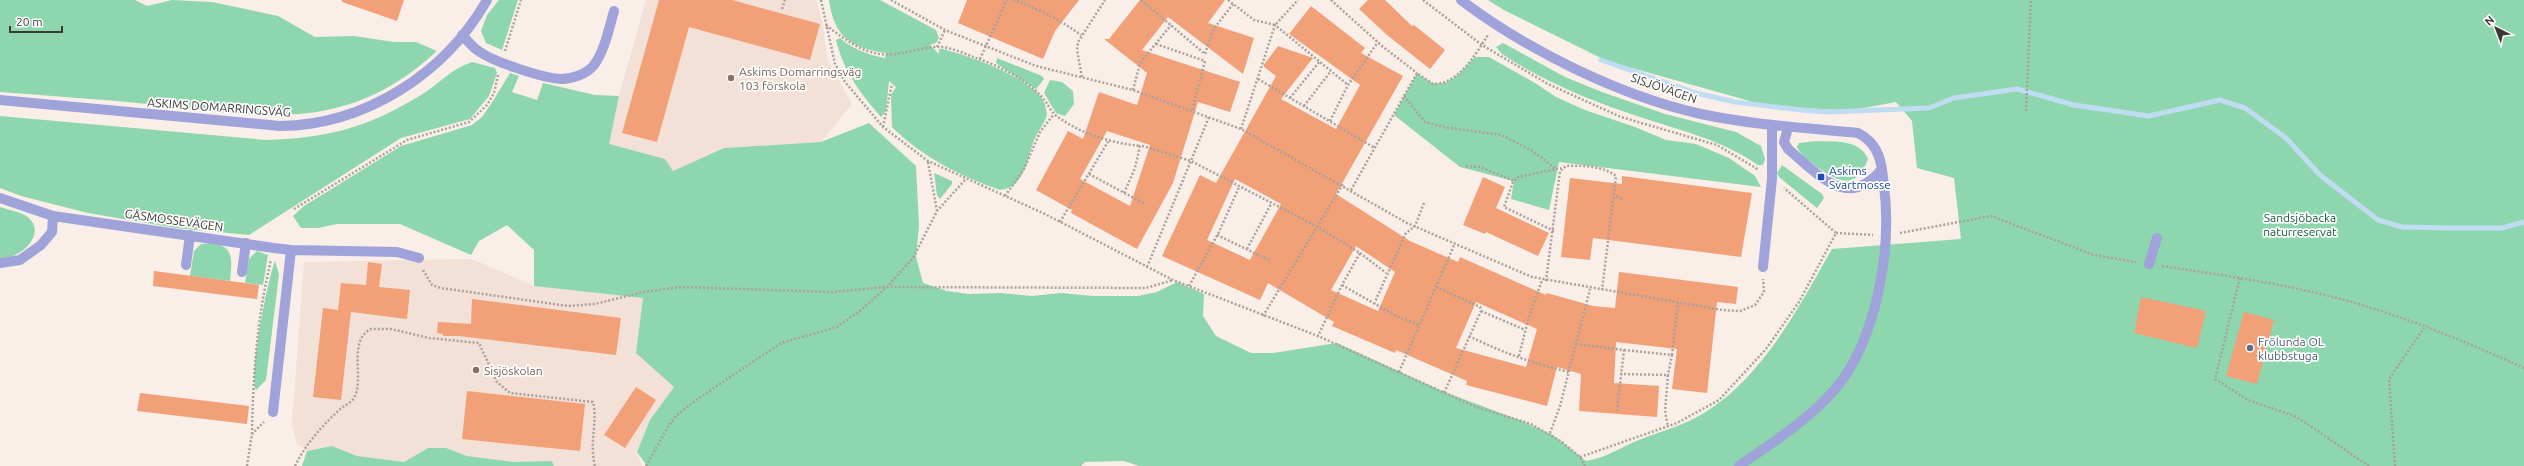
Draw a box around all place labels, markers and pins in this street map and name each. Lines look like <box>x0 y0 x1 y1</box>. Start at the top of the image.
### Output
place label: Askims Domarringsväg 103 förskola <box>739 65 861 92</box>
marker: Askims Domarringsväg 103 förskola <box>726 73 736 83</box>
place label: Askims Svartmosse <box>1829 164 1891 191</box>
marker: Askims Svartmosse <box>1816 172 1826 182</box>
place label: Frölunda OL klubbstuga <box>2258 335 2324 362</box>
marker: Frölunda OL klubbstuga <box>2245 343 2255 353</box>
place label: Sisjöskolan <box>484 364 543 377</box>
marker: Sisjöskolan <box>471 365 481 375</box>

